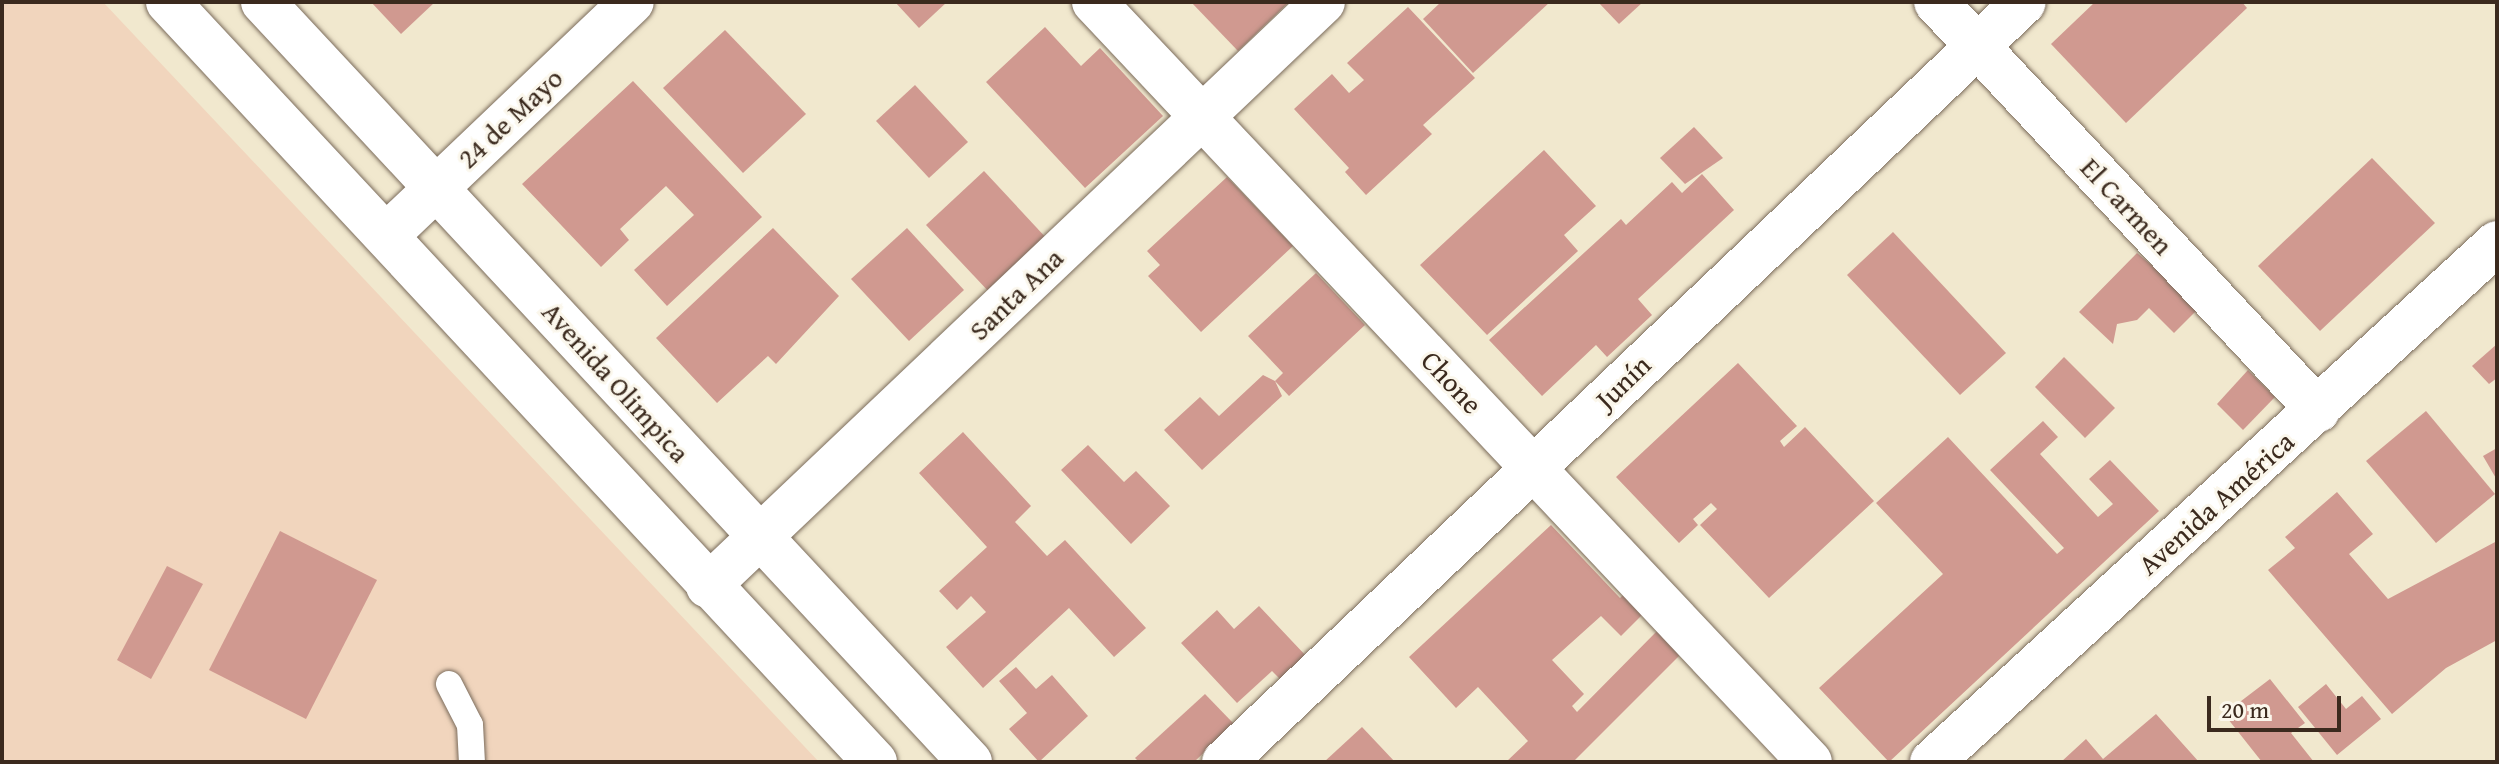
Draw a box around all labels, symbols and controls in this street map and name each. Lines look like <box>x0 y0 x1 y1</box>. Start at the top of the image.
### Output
street label: 24 de Mayo <box>451 61 569 175</box>
street label: El Carmen <box>2074 151 2180 261</box>
street label: Santa Ana <box>962 241 1070 347</box>
street label: Avenida Olimpica <box>535 295 697 469</box>
street label: Chone <box>1414 343 1490 421</box>
street label: Junín <box>1589 348 1657 416</box>
street label: Avenida América <box>2131 424 2301 582</box>
scale bar <box>2211 680 2345 730</box>
text: 20 m <box>2221 692 2269 727</box>

